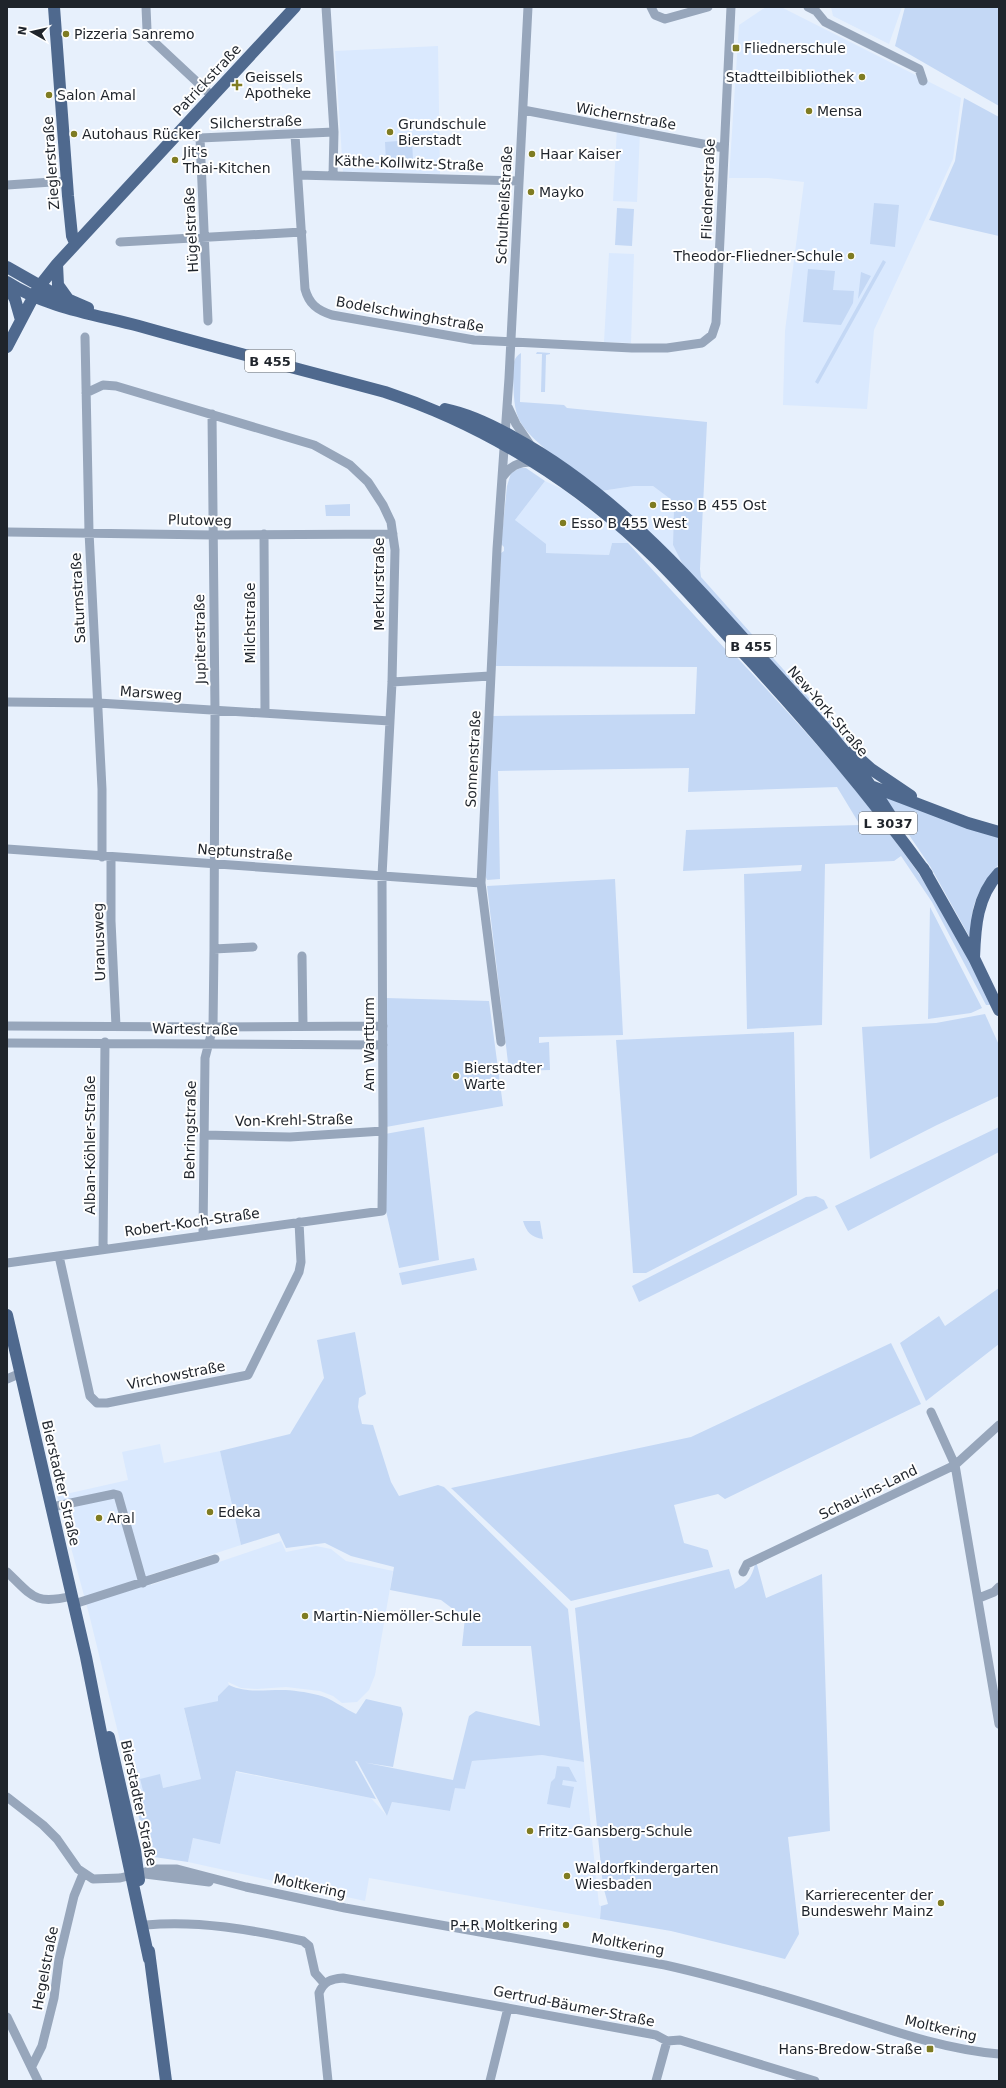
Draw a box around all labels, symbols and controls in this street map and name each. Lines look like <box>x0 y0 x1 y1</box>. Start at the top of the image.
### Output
north arrow <box>12 12 52 52</box>
text: N <box>16 25 30 36</box>
place label: Pizzeria Sanremo <box>74 26 195 42</box>
marker: Pizzeria Sanremo <box>61 29 71 39</box>
place label: Fliednerschule <box>744 40 846 56</box>
street label: Patrickstraße <box>170 41 244 119</box>
marker: Fliednerschule <box>731 43 741 53</box>
place label: Geissels Apotheke <box>245 69 311 101</box>
place label: Stadtteilbibliothek <box>726 69 855 85</box>
marker: Stadtteilbibliothek <box>857 72 867 82</box>
marker: Geissels Apotheke <box>232 80 242 90</box>
place label: Salon Amal <box>57 87 136 103</box>
marker: Salon Amal <box>44 90 54 100</box>
street label: Wichernstraße <box>575 99 677 133</box>
place label: Mensa <box>817 103 862 119</box>
marker: Mensa <box>804 106 814 116</box>
street label: Silcherstraße <box>210 112 302 132</box>
street label: Zieglerstraße <box>40 116 62 210</box>
place label: Grundschule Bierstadt <box>398 116 486 148</box>
place label: Autohaus Rücker <box>82 126 200 142</box>
marker: Grundschule Bierstadt <box>385 127 395 137</box>
marker: Autohaus Rücker <box>69 129 79 139</box>
street label: Fliednerstraße <box>698 138 718 240</box>
place label: Jit's Thai-Kitchen <box>182 144 271 176</box>
street label: Schultheißstraße <box>493 145 515 265</box>
place label: Haar Kaiser <box>540 146 621 162</box>
marker: Haar Kaiser <box>527 149 537 159</box>
street label: Käthe-Kollwitz-Straße <box>334 152 484 174</box>
marker: Jit's Thai-Kitchen <box>170 155 180 165</box>
place label: Mayko <box>539 184 584 200</box>
street label: Hügelstraße <box>181 187 201 273</box>
marker: Mayko <box>526 187 536 197</box>
place label: Theodor-Fliedner-Schule <box>672 248 843 264</box>
marker: Theodor-Fliedner-Schule <box>846 251 856 261</box>
street label: Bodelschwinghstraße <box>335 293 485 335</box>
road number: B 455 <box>245 350 295 372</box>
place label: Esso B 455 Ost <box>661 497 767 513</box>
marker: Esso B 455 Ost <box>648 500 658 510</box>
street label: Plutoweg <box>168 511 232 529</box>
place label: Esso B 455 West <box>571 515 688 531</box>
marker: Esso B 455 West <box>558 518 568 528</box>
street label: Merkurstraße <box>371 537 387 631</box>
street label: Saturnstraße <box>68 552 88 644</box>
street label: Milchstraße <box>242 583 258 663</box>
street label: Jupiterstraße <box>191 594 209 685</box>
road number: B 455 <box>726 635 776 657</box>
street label: New-York-Straße <box>784 663 872 759</box>
street label: Marsweg <box>119 683 183 703</box>
street label: Sonnenstraße <box>462 710 484 808</box>
road number: L 3037 <box>859 812 917 834</box>
street label: Neptunstraße <box>197 841 293 863</box>
street label: Uranusweg <box>90 902 108 982</box>
street label: Am Wartturm <box>361 997 377 1091</box>
street label: Wartestraße <box>152 1020 238 1038</box>
place label: Bierstadter Warte <box>464 1060 542 1092</box>
marker: Bierstadter Warte <box>451 1071 461 1081</box>
street label: Alban-Köhler-Straße <box>82 1075 98 1215</box>
street label: Behringstraße <box>181 1080 199 1180</box>
street label: Von-Krehl-Straße <box>235 1111 353 1129</box>
street label: Robert-Koch-Straße <box>123 1205 261 1239</box>
street label: Virchowstraße <box>126 1358 226 1392</box>
street label: Bierstadter Straße <box>39 1419 83 1547</box>
street label: Schau-ins-Land <box>816 1461 920 1523</box>
place label: Edeka <box>218 1504 261 1520</box>
marker: Edeka <box>205 1507 215 1517</box>
place label: Aral <box>107 1510 135 1526</box>
marker: Aral <box>94 1513 104 1523</box>
place label: Martin-Niemöller-Schule <box>313 1608 481 1624</box>
marker: Martin-Niemöller-Schule <box>300 1611 310 1621</box>
street label: Bierstadter Straße <box>118 1738 160 1868</box>
place label: Fritz-Gansberg-Schule <box>538 1823 692 1839</box>
marker: Fritz-Gansberg-Schule <box>525 1826 535 1836</box>
place label: Waldorfkindergarten Wiesbaden <box>575 1860 719 1892</box>
street label: Moltkering <box>272 1871 348 1901</box>
marker: Waldorfkindergarten Wiesbaden <box>562 1871 572 1881</box>
place label: Karrierecenter der Bundeswehr Mainz <box>801 1887 933 1919</box>
marker: Karrierecenter der Bundeswehr Mainz <box>936 1898 946 1908</box>
place label: P+R Moltkering <box>450 1917 558 1933</box>
marker: P+R Moltkering <box>561 1920 571 1930</box>
street label: Hegelstraße <box>29 1925 61 2011</box>
street label: Moltkering <box>590 1930 666 1958</box>
street label: Gertrud-Bäumer-Straße <box>492 1982 656 2030</box>
street label: Moltkering <box>903 2012 979 2044</box>
place label: Hans-Bredow-Straße <box>778 2041 922 2057</box>
marker: Hans-Bredow-Straße <box>925 2044 935 2054</box>

